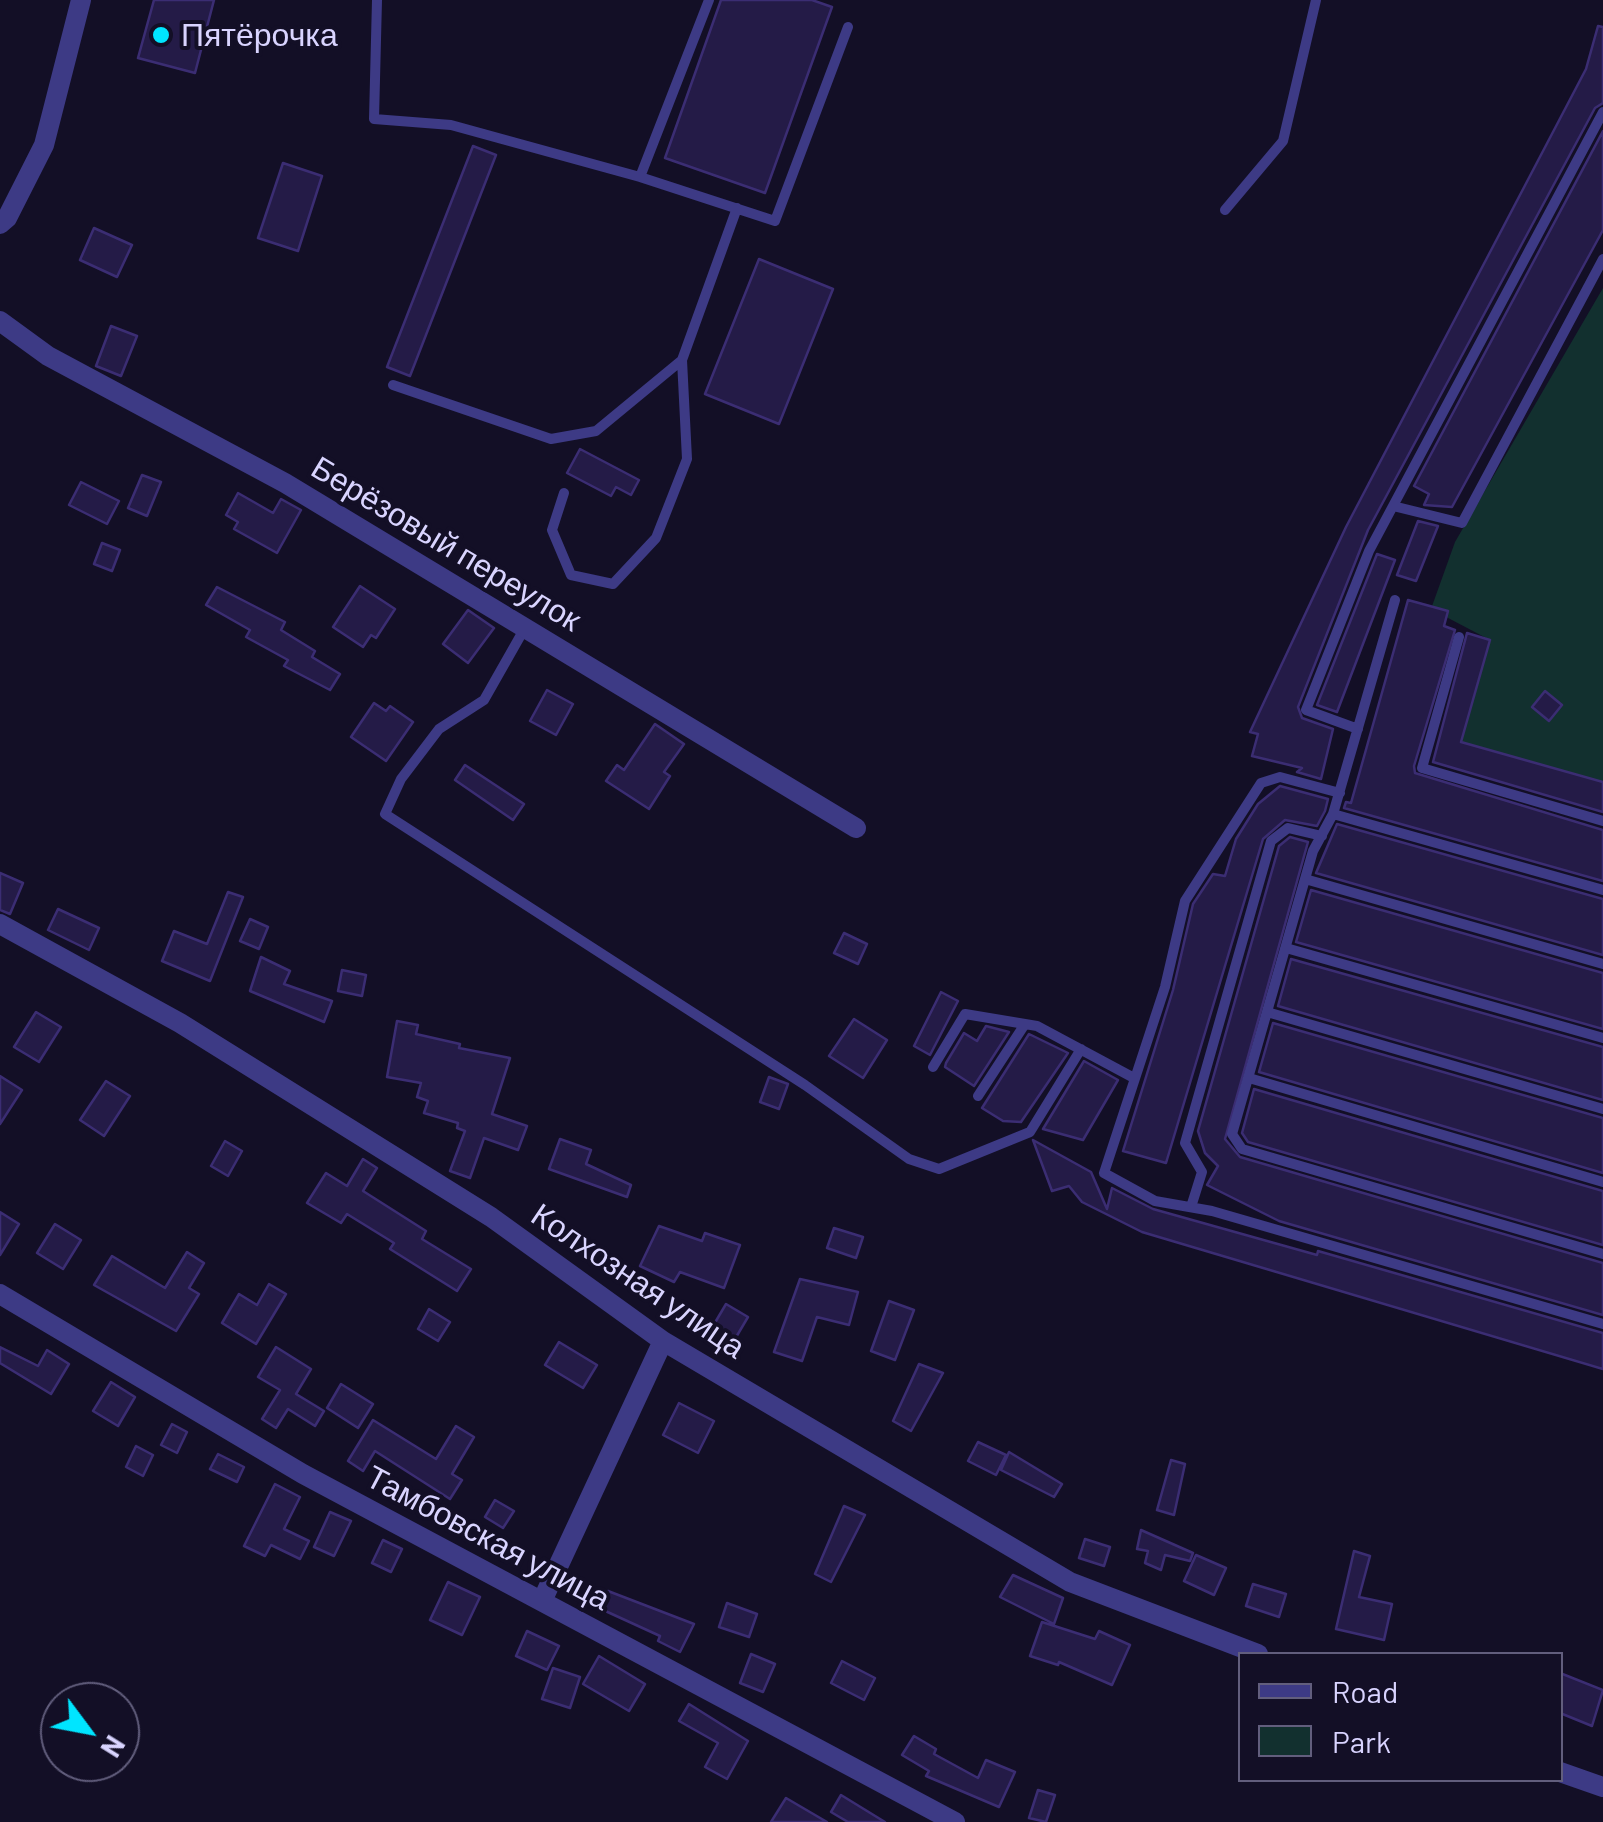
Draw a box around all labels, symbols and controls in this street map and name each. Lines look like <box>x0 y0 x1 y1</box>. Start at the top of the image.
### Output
place label: Пятёрочка <box>181 16 338 54</box>
marker: Пятёрочка <box>150 24 172 46</box>
street label: Берёзовый переулок <box>304 448 588 640</box>
street label: Колхозная улица <box>524 1195 752 1367</box>
street label: Тамбовская улица <box>360 1458 616 1618</box>
legend <box>1238 1652 1563 1782</box>
text: Road <box>1332 1673 1398 1709</box>
north arrow <box>40 1682 140 1782</box>
text: Park <box>1332 1723 1391 1759</box>
text: N <box>94 1730 133 1764</box>

